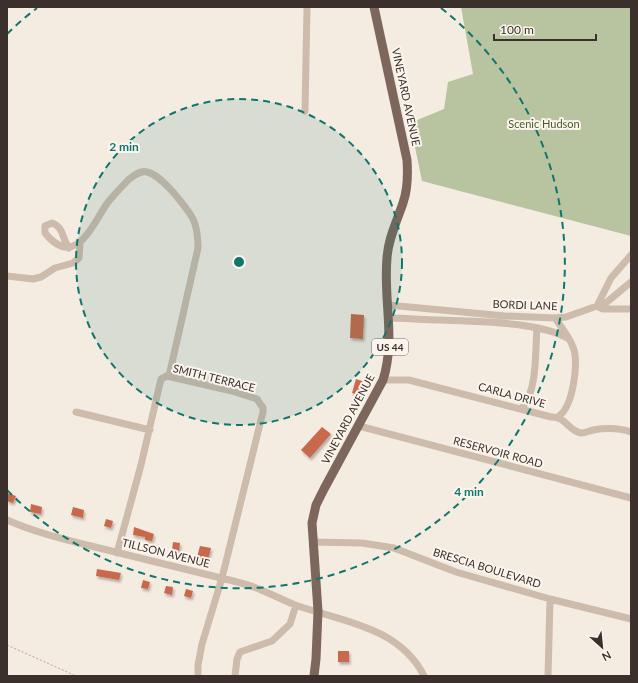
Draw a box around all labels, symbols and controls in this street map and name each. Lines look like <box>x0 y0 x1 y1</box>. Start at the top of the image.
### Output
scale bar <box>494 16 596 42</box>
text: 100 m <box>500 22 534 37</box>
street label: VINEYARD AVENUE <box>390 47 423 147</box>
park label: Scenic Hudson <box>508 117 580 130</box>
text: 2 min <box>109 139 139 154</box>
centre of rings <box>232 255 246 269</box>
street label: BORDI LANE <box>492 297 558 312</box>
road number: US 44 <box>372 339 408 355</box>
street label: SMITH TERRACE <box>172 361 257 394</box>
street label: VINEYARD AVENUE <box>318 372 377 466</box>
street label: CARLA DRIVE <box>477 379 547 410</box>
street label: RESERVOIR ROAD <box>452 433 544 470</box>
text: 4 min <box>454 484 484 499</box>
street label: TILLSON AVENUE <box>121 535 211 570</box>
street label: BRESCIA BOULEVARD <box>432 545 543 590</box>
north arrow <box>582 627 622 667</box>
text: N <box>600 649 613 664</box>

